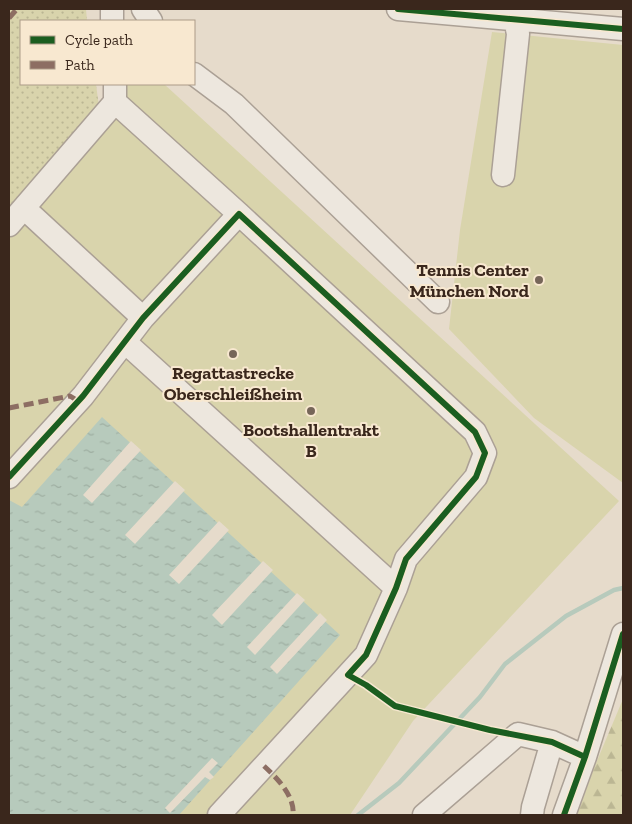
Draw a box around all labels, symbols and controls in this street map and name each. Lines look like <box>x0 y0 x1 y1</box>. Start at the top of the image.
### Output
legend <box>20 20 195 85</box>
text: Cycle path <box>65 31 134 49</box>
text: Path <box>65 56 95 74</box>
place label: Tennis Center München Nord <box>409 259 530 302</box>
marker: Tennis Center München Nord <box>533 274 545 286</box>
marker: Regattastrecke Oberschleißheim <box>227 348 239 360</box>
place label: Regattastrecke Oberschleißheim <box>164 362 302 405</box>
marker: Bootshallentrakt B <box>305 405 317 417</box>
place label: Bootshallentrakt B <box>243 419 380 462</box>

